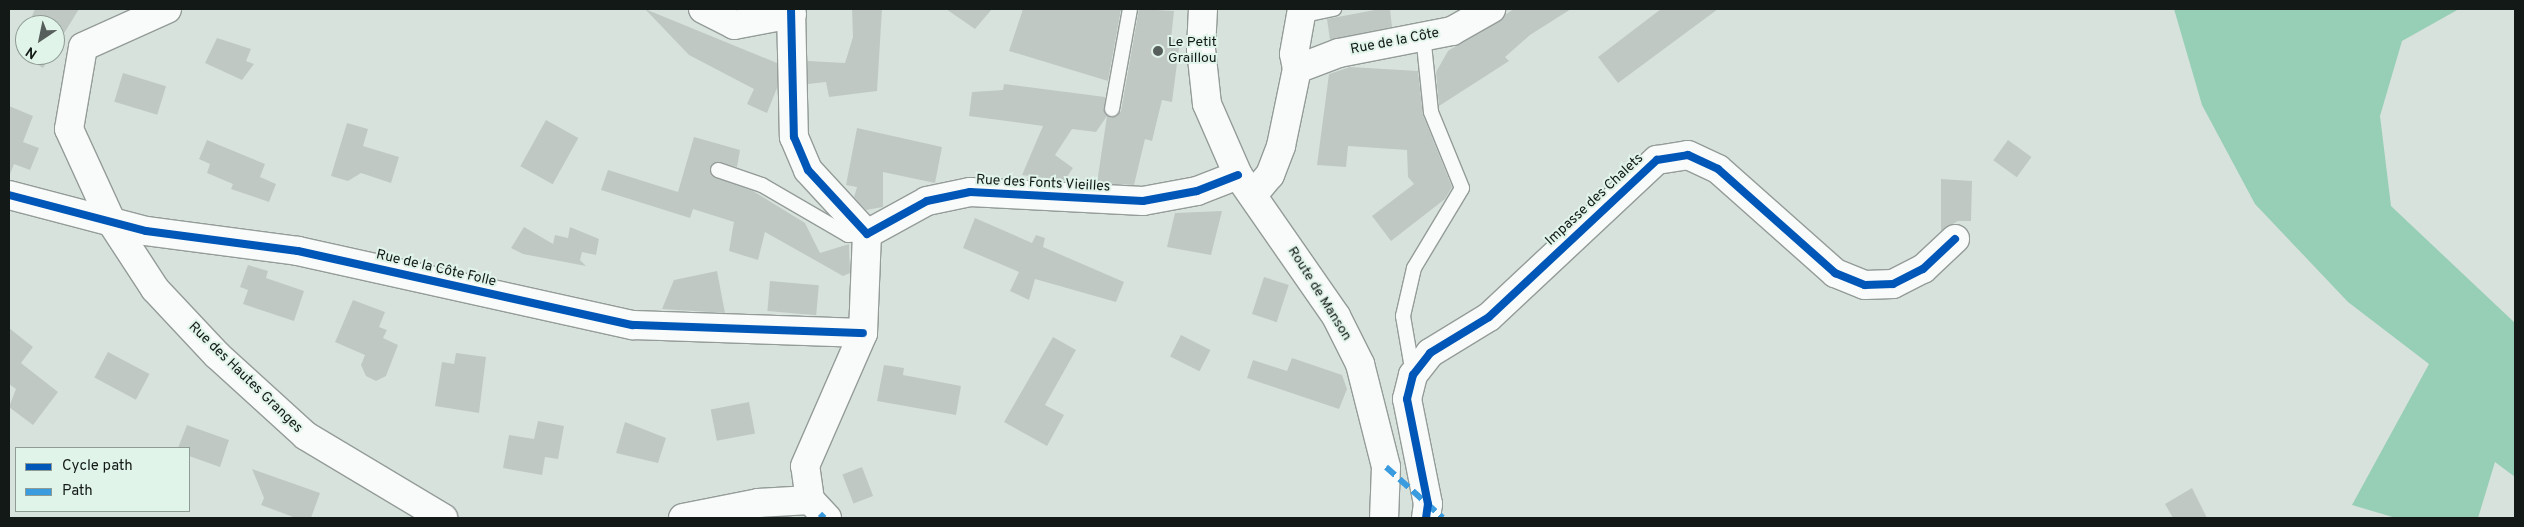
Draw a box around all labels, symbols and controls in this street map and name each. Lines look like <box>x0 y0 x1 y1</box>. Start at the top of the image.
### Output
north arrow <box>15 15 65 65</box>
street label: Rue de la Côte <box>1349 25 1441 59</box>
place label: Le Petit Graillou <box>1168 35 1217 68</box>
text: N <box>23 42 41 62</box>
marker: Le Petit Graillou <box>1152 45 1164 57</box>
street label: Impasse des Chalets <box>1543 150 1647 250</box>
street label: Rue des Fonts Vieilles <box>975 172 1111 196</box>
street label: Route de Manson <box>1283 244 1355 344</box>
street label: Rue de la Côte Folle <box>374 247 498 291</box>
street label: Rue des Hautes Granges <box>184 319 306 437</box>
legend <box>15 447 190 512</box>
text: Cycle path <box>62 457 133 476</box>
text: Path <box>62 482 93 501</box>

